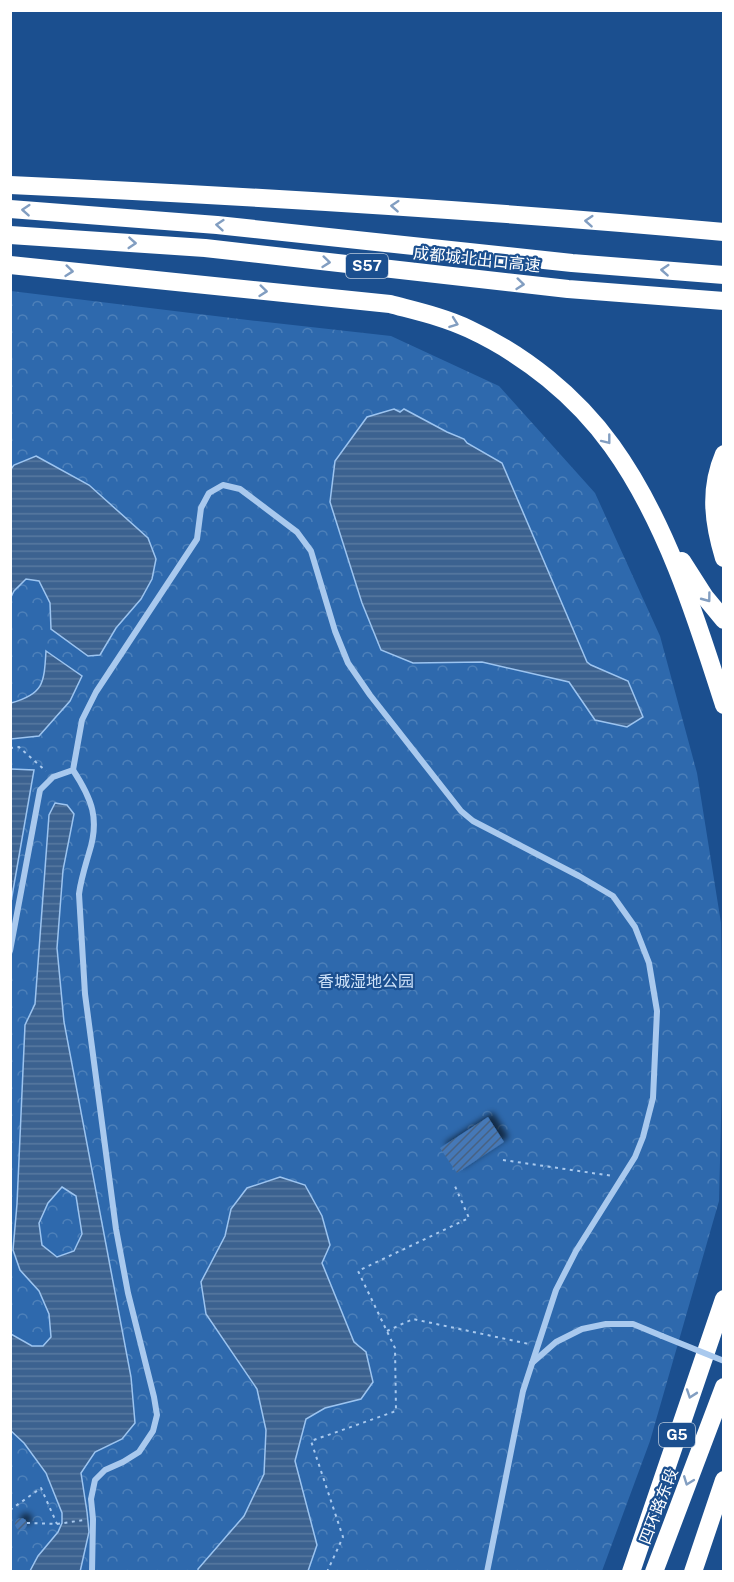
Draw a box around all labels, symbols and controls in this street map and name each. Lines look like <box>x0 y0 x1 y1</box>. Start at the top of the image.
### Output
one-way arrow <box>390 200 399 213</box>
one-way arrow <box>22 204 31 217</box>
one-way arrow <box>584 215 594 228</box>
one-way arrow <box>216 219 225 232</box>
one-way arrow <box>127 237 136 250</box>
street label: 成都城北出口高速 <box>412 243 542 276</box>
road number: S57 <box>346 254 388 278</box>
one-way arrow <box>321 255 330 268</box>
one-way arrow <box>64 264 73 277</box>
one-way arrow <box>661 264 670 277</box>
one-way arrow <box>515 277 524 289</box>
one-way arrow <box>258 284 267 297</box>
one-way arrow <box>448 316 459 329</box>
one-way arrow <box>600 433 611 444</box>
one-way arrow <box>700 592 711 603</box>
park label: 香城湿地公园 <box>318 972 414 991</box>
one-way arrow <box>686 1388 699 1399</box>
road number: G5 <box>659 1423 695 1447</box>
street label: 四环路东段 <box>635 1465 682 1547</box>
one-way arrow <box>683 1475 695 1486</box>

